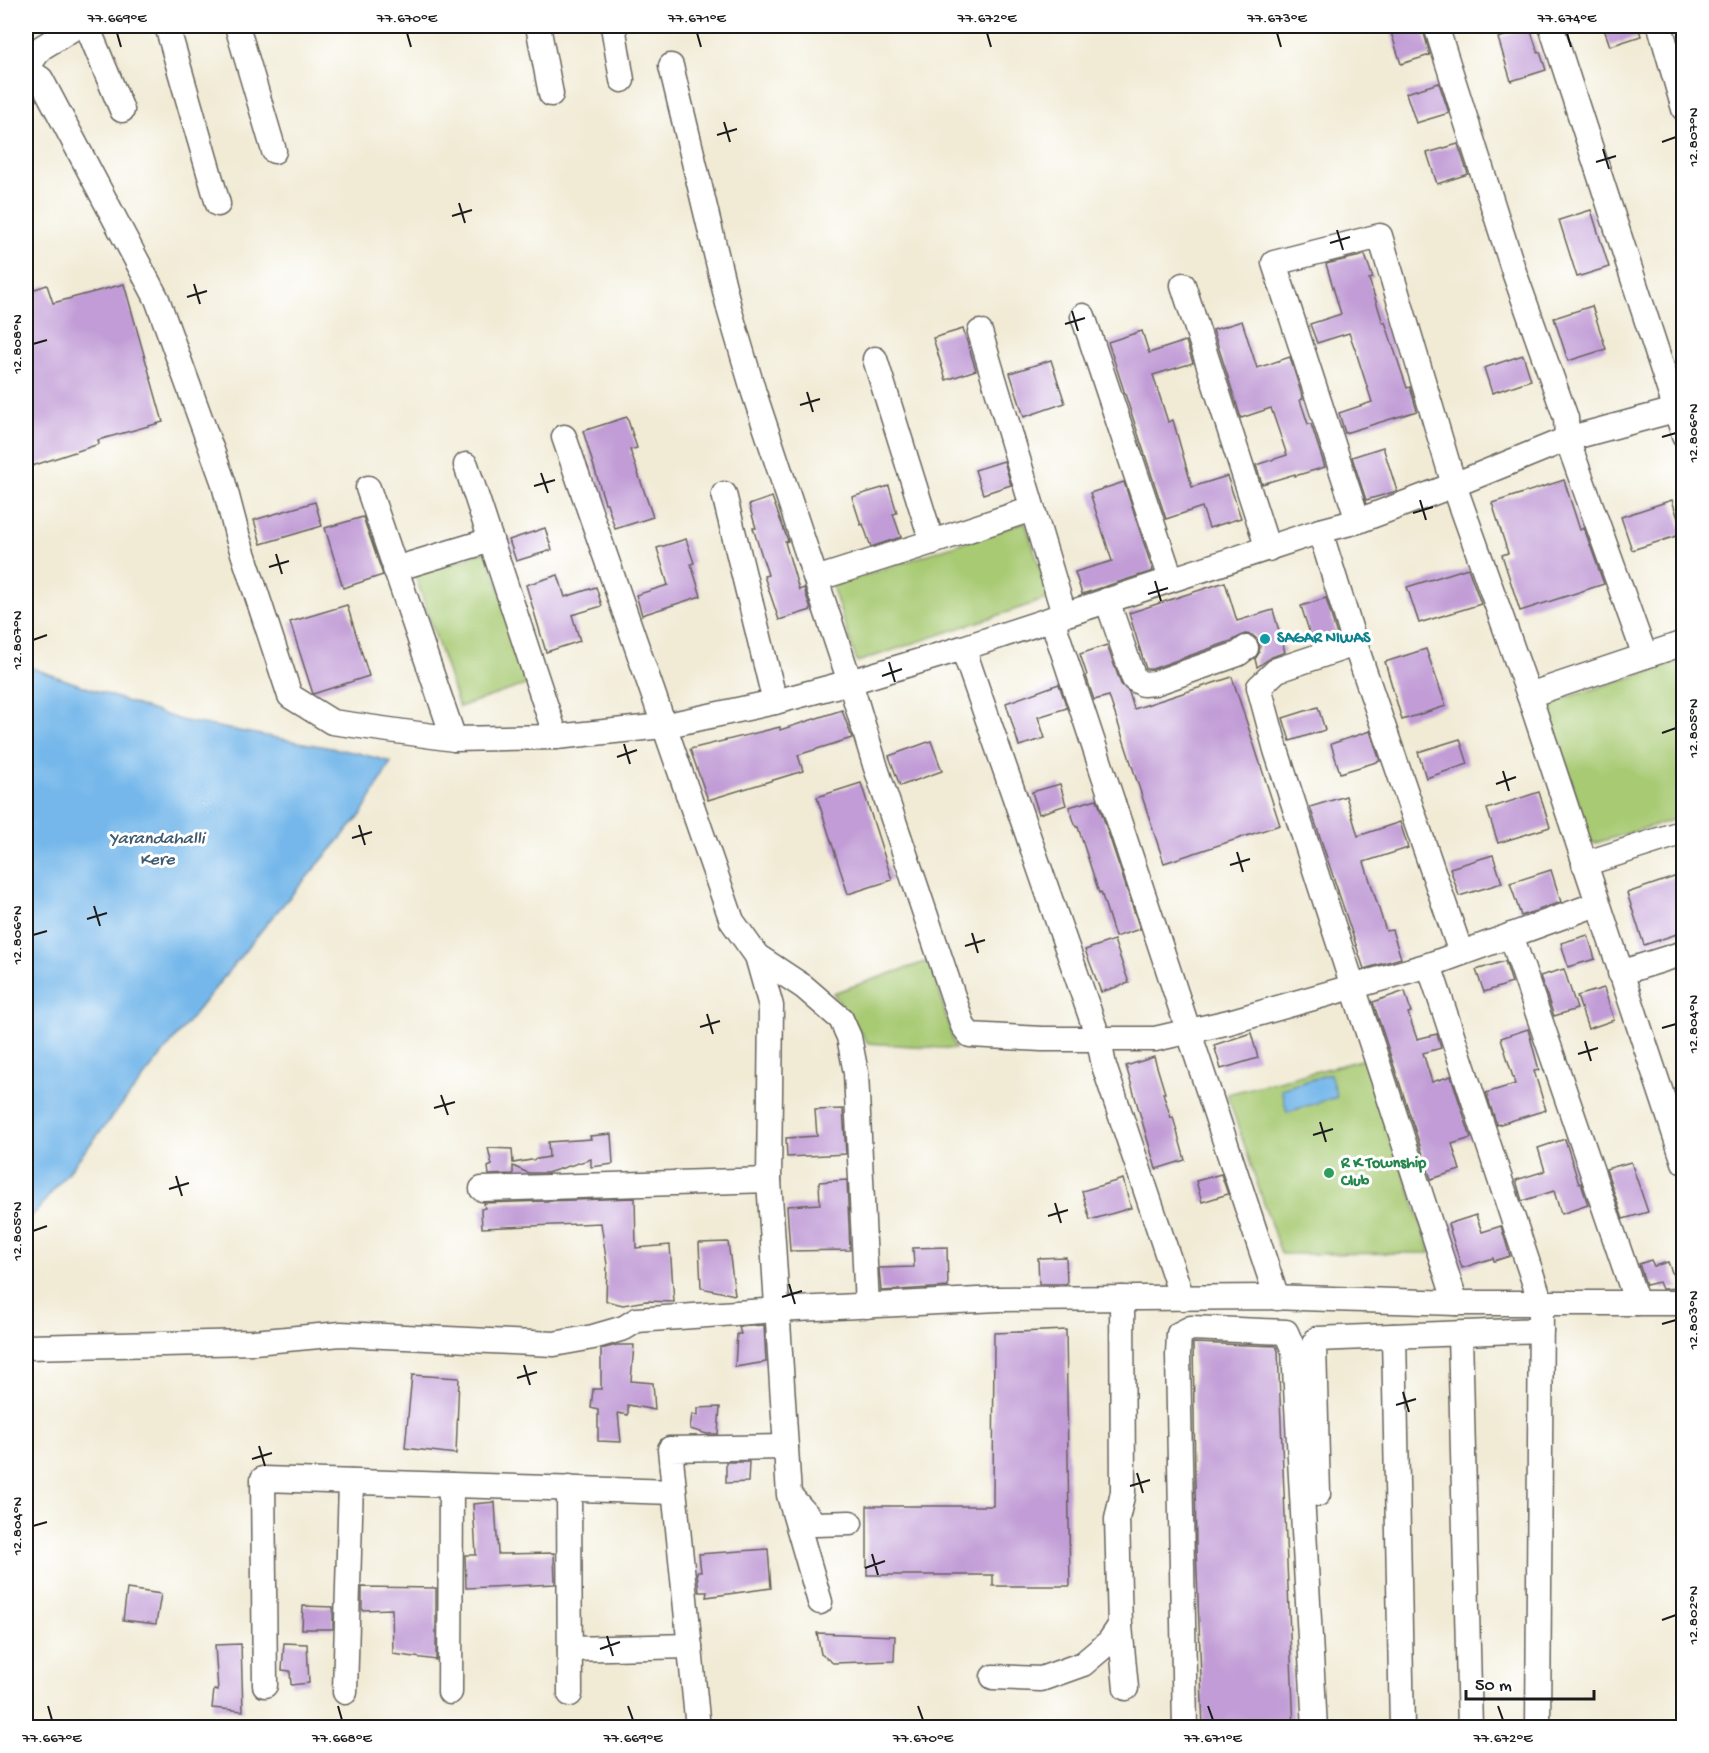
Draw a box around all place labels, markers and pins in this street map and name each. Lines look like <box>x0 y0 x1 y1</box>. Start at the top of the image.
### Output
place label: SAGAR NIWAS <box>1277 630 1371 649</box>
marker: SAGAR NIWAS <box>1258 632 1272 646</box>
place label: R K Township Club <box>1340 1155 1426 1192</box>
marker: R K Township Club <box>1322 1166 1336 1180</box>

